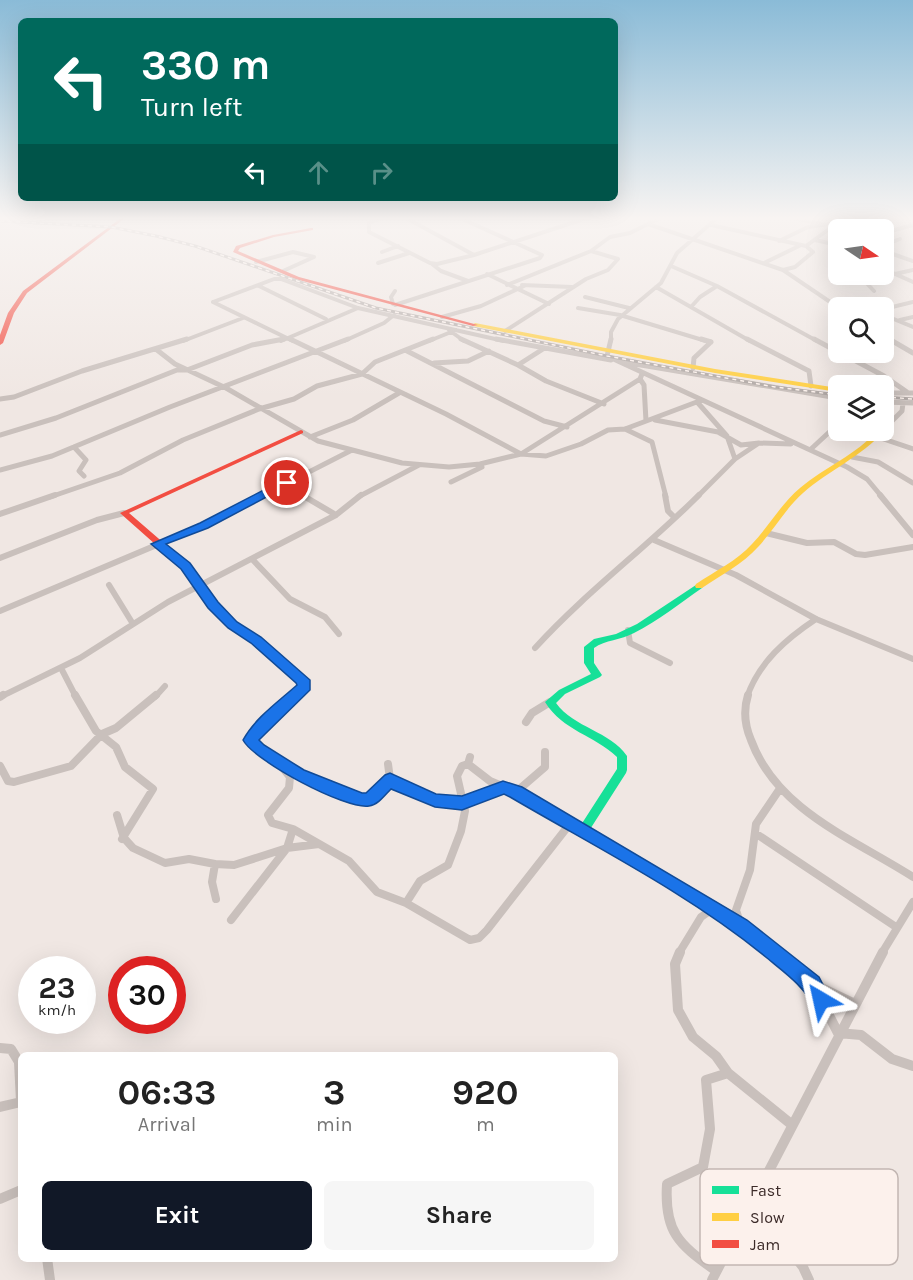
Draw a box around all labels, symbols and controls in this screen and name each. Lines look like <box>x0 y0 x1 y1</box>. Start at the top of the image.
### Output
text: 330 m <box>141 40 270 90</box>
icon: left <box>42 42 120 120</box>
text: Turn left <box>141 91 242 123</box>
icon: left <box>239 156 272 189</box>
icon: ahead <box>302 156 335 189</box>
icon: right <box>365 156 398 189</box>
north arrow <box>828 219 894 285</box>
map controls <box>828 219 894 441</box>
button: search <box>828 297 894 363</box>
button: layers <box>828 375 894 441</box>
pin <box>261 457 312 508</box>
icon: arrive <box>270 466 303 499</box>
speed limit sign: 30 <box>108 956 186 1034</box>
position arrow <box>789 968 853 1032</box>
text: 23 <box>39 970 75 1006</box>
text: km/h <box>38 1001 76 1019</box>
text: 06:33 <box>117 1071 217 1113</box>
text: 3 <box>323 1071 346 1113</box>
text: 920 <box>452 1071 519 1113</box>
text: Arrival <box>138 1113 196 1136</box>
text: min <box>316 1113 353 1136</box>
text: m <box>476 1113 495 1136</box>
legend <box>700 1169 898 1265</box>
button: Exit <box>42 1181 312 1250</box>
button: Share <box>324 1181 594 1250</box>
text: Fast <box>750 1181 781 1200</box>
text: Slow <box>750 1208 785 1227</box>
text: Jam <box>750 1235 780 1254</box>

